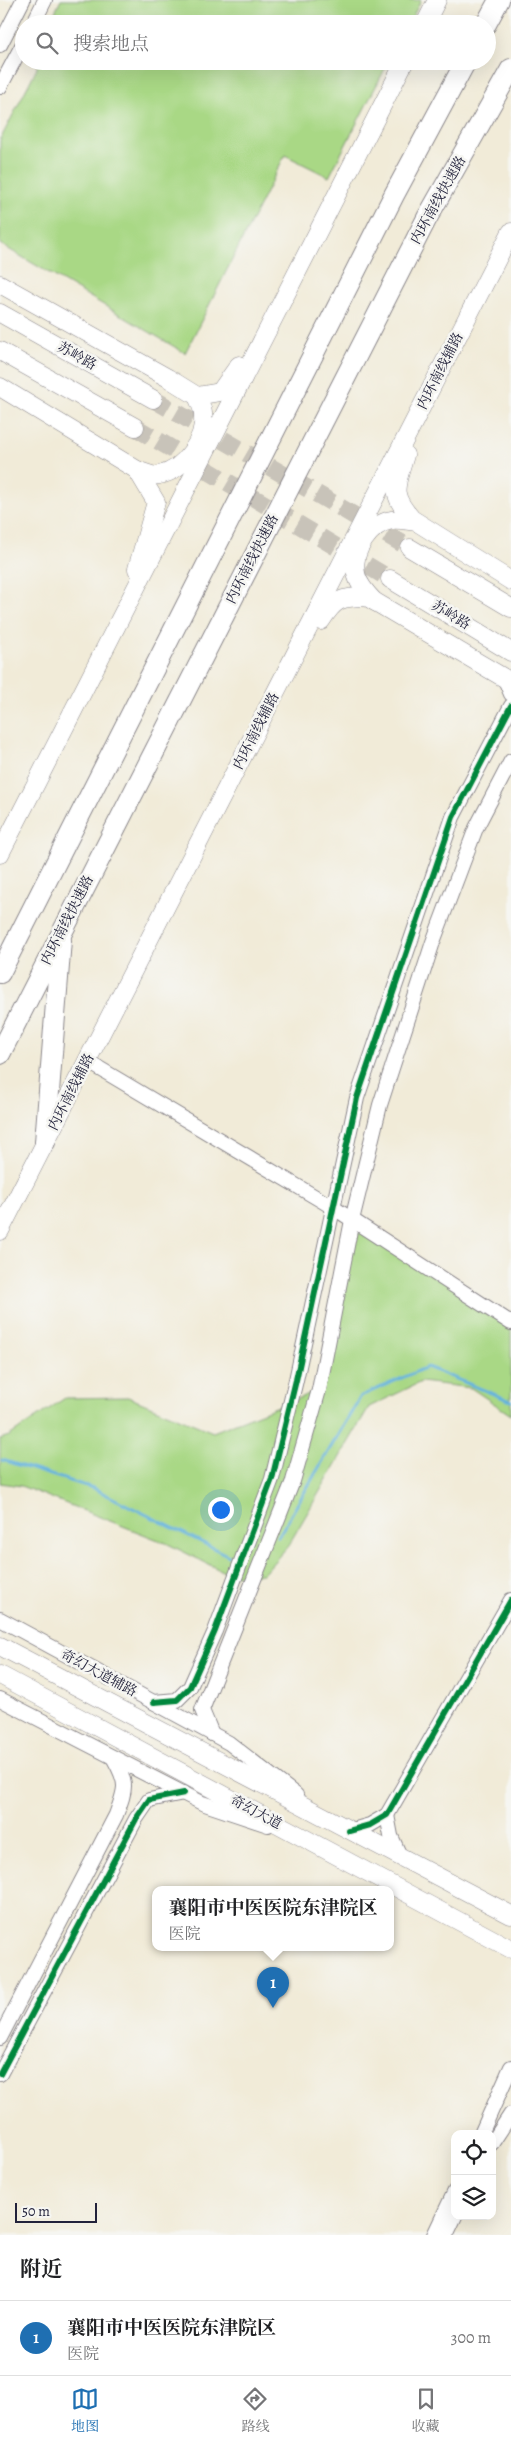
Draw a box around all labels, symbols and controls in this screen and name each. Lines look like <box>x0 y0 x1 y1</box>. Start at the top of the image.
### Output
search box <box>15 15 496 70</box>
icon: search <box>33 29 61 57</box>
text: 搜索地点 <box>73 31 149 57</box>
street label: 内环南线快速路 <box>406 153 470 247</box>
street label: 内环南线辅路 <box>412 329 468 413</box>
street label: 苏岭路 <box>54 338 100 374</box>
street label: 内环南线快速路 <box>221 511 283 607</box>
street label: 苏岭路 <box>428 596 474 634</box>
street label: 内环南线辅路 <box>228 689 284 773</box>
street label: 内环南线快速路 <box>36 872 98 968</box>
street label: 内环南线辅路 <box>43 1050 99 1134</box>
your location <box>208 1497 234 1523</box>
street label: 奇幻大道辅路 <box>57 1645 141 1701</box>
street label: 奇幻大道 <box>227 1790 285 1834</box>
popup <box>152 1886 394 1951</box>
text: 襄阳市中医医院东津院区 <box>168 1895 378 1921</box>
text: 医院 <box>168 1923 201 1945</box>
pin: 1 <box>257 1967 289 2008</box>
map controls <box>451 2130 496 2220</box>
button: locate <box>451 2130 496 2175</box>
button: layers <box>451 2175 496 2220</box>
scale bar <box>15 2200 98 2223</box>
text: 50 m <box>22 2202 50 2221</box>
text: 附近 <box>20 2255 62 2283</box>
text: 襄阳市中医医院东津院区 <box>67 2315 276 2341</box>
text: 1 <box>33 2327 39 2349</box>
text: 300 m <box>451 2327 491 2349</box>
text: 医院 <box>67 2343 99 2365</box>
tab: 地图 <box>71 2385 99 2436</box>
tab: 路线 <box>241 2385 269 2436</box>
tab: 收藏 <box>412 2385 440 2436</box>

